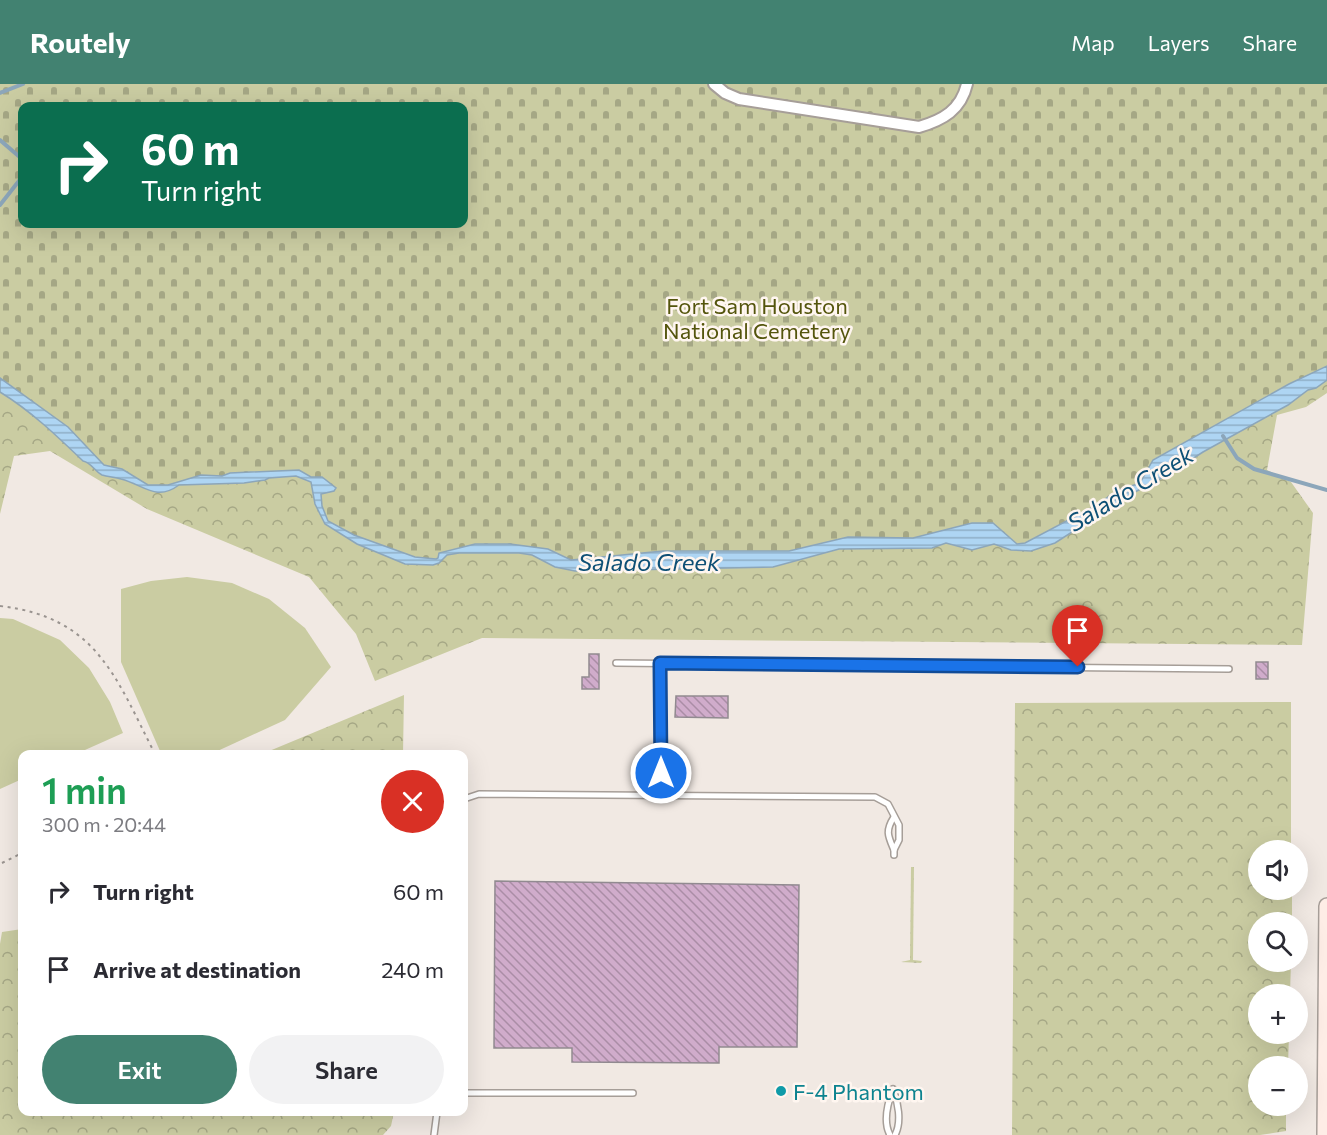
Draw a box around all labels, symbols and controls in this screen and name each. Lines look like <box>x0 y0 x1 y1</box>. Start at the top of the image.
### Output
text: Routely <box>30 25 131 59</box>
text: Map <box>1071 30 1115 55</box>
text: Layers <box>1148 30 1210 55</box>
text: Share <box>1243 30 1297 55</box>
text: 60 m <box>141 122 240 174</box>
icon: right <box>42 126 120 204</box>
text: Turn right <box>141 174 261 207</box>
park label: Fort Sam Houston National Cemetery <box>663 292 851 344</box>
water label: Salado Creek <box>1062 438 1199 537</box>
water label: Salado Creek <box>578 547 721 576</box>
pin <box>1052 605 1103 667</box>
icon: arrive <box>1061 614 1094 647</box>
position arrow <box>629 741 693 805</box>
text: 1 min <box>42 767 127 811</box>
button: close <box>381 770 444 833</box>
text: 300 m · 20:44 <box>42 812 166 836</box>
map controls <box>1248 840 1308 1116</box>
button: sound <box>1248 840 1308 900</box>
icon: right <box>42 875 75 908</box>
text: Turn right <box>93 878 194 905</box>
text: 60 m <box>393 878 444 905</box>
button: search <box>1248 912 1308 972</box>
icon: arrive <box>42 953 75 986</box>
text: Arrive at destination <box>93 956 301 983</box>
text: 240 m <box>381 956 444 983</box>
button: + <box>1248 984 1308 1044</box>
button: Exit <box>42 1035 237 1104</box>
button: Share <box>249 1035 444 1104</box>
button: − <box>1248 1056 1308 1116</box>
place label: F-4 Phantom <box>793 1078 924 1105</box>
marker: F-4 Phantom <box>774 1084 788 1098</box>

